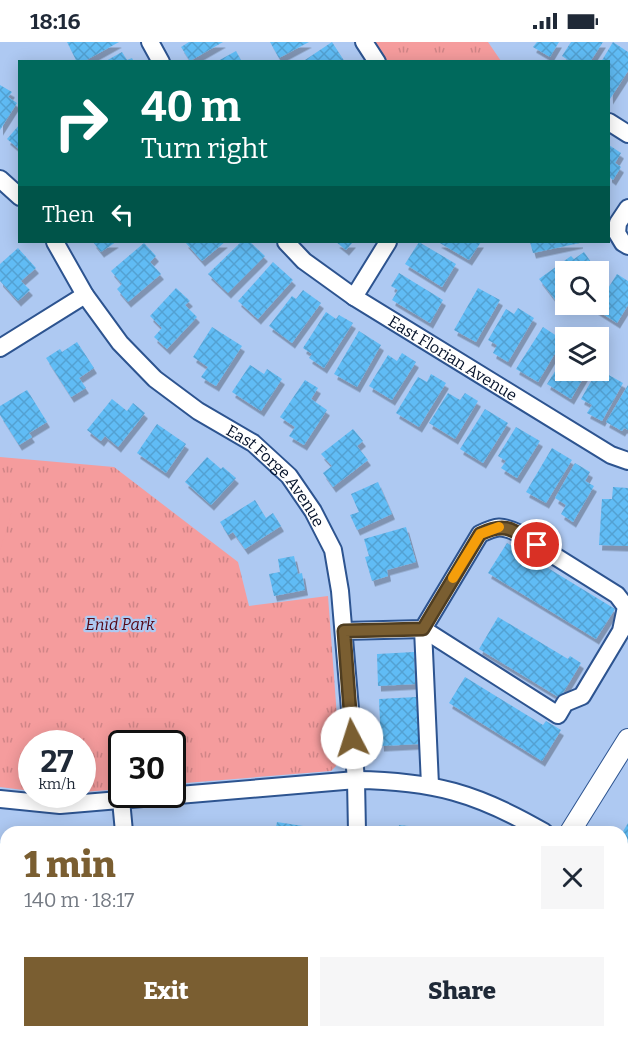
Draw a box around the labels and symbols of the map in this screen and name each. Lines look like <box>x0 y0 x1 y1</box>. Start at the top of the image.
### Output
street label: East Florian Avenue <box>385 312 521 405</box>
street label: East Forge Avenue <box>223 421 328 530</box>
pin <box>511 519 562 570</box>
park label: Enid Park <box>85 615 155 634</box>
position arrow <box>320 706 384 770</box>
speed limit sign: 30 <box>108 730 186 808</box>

